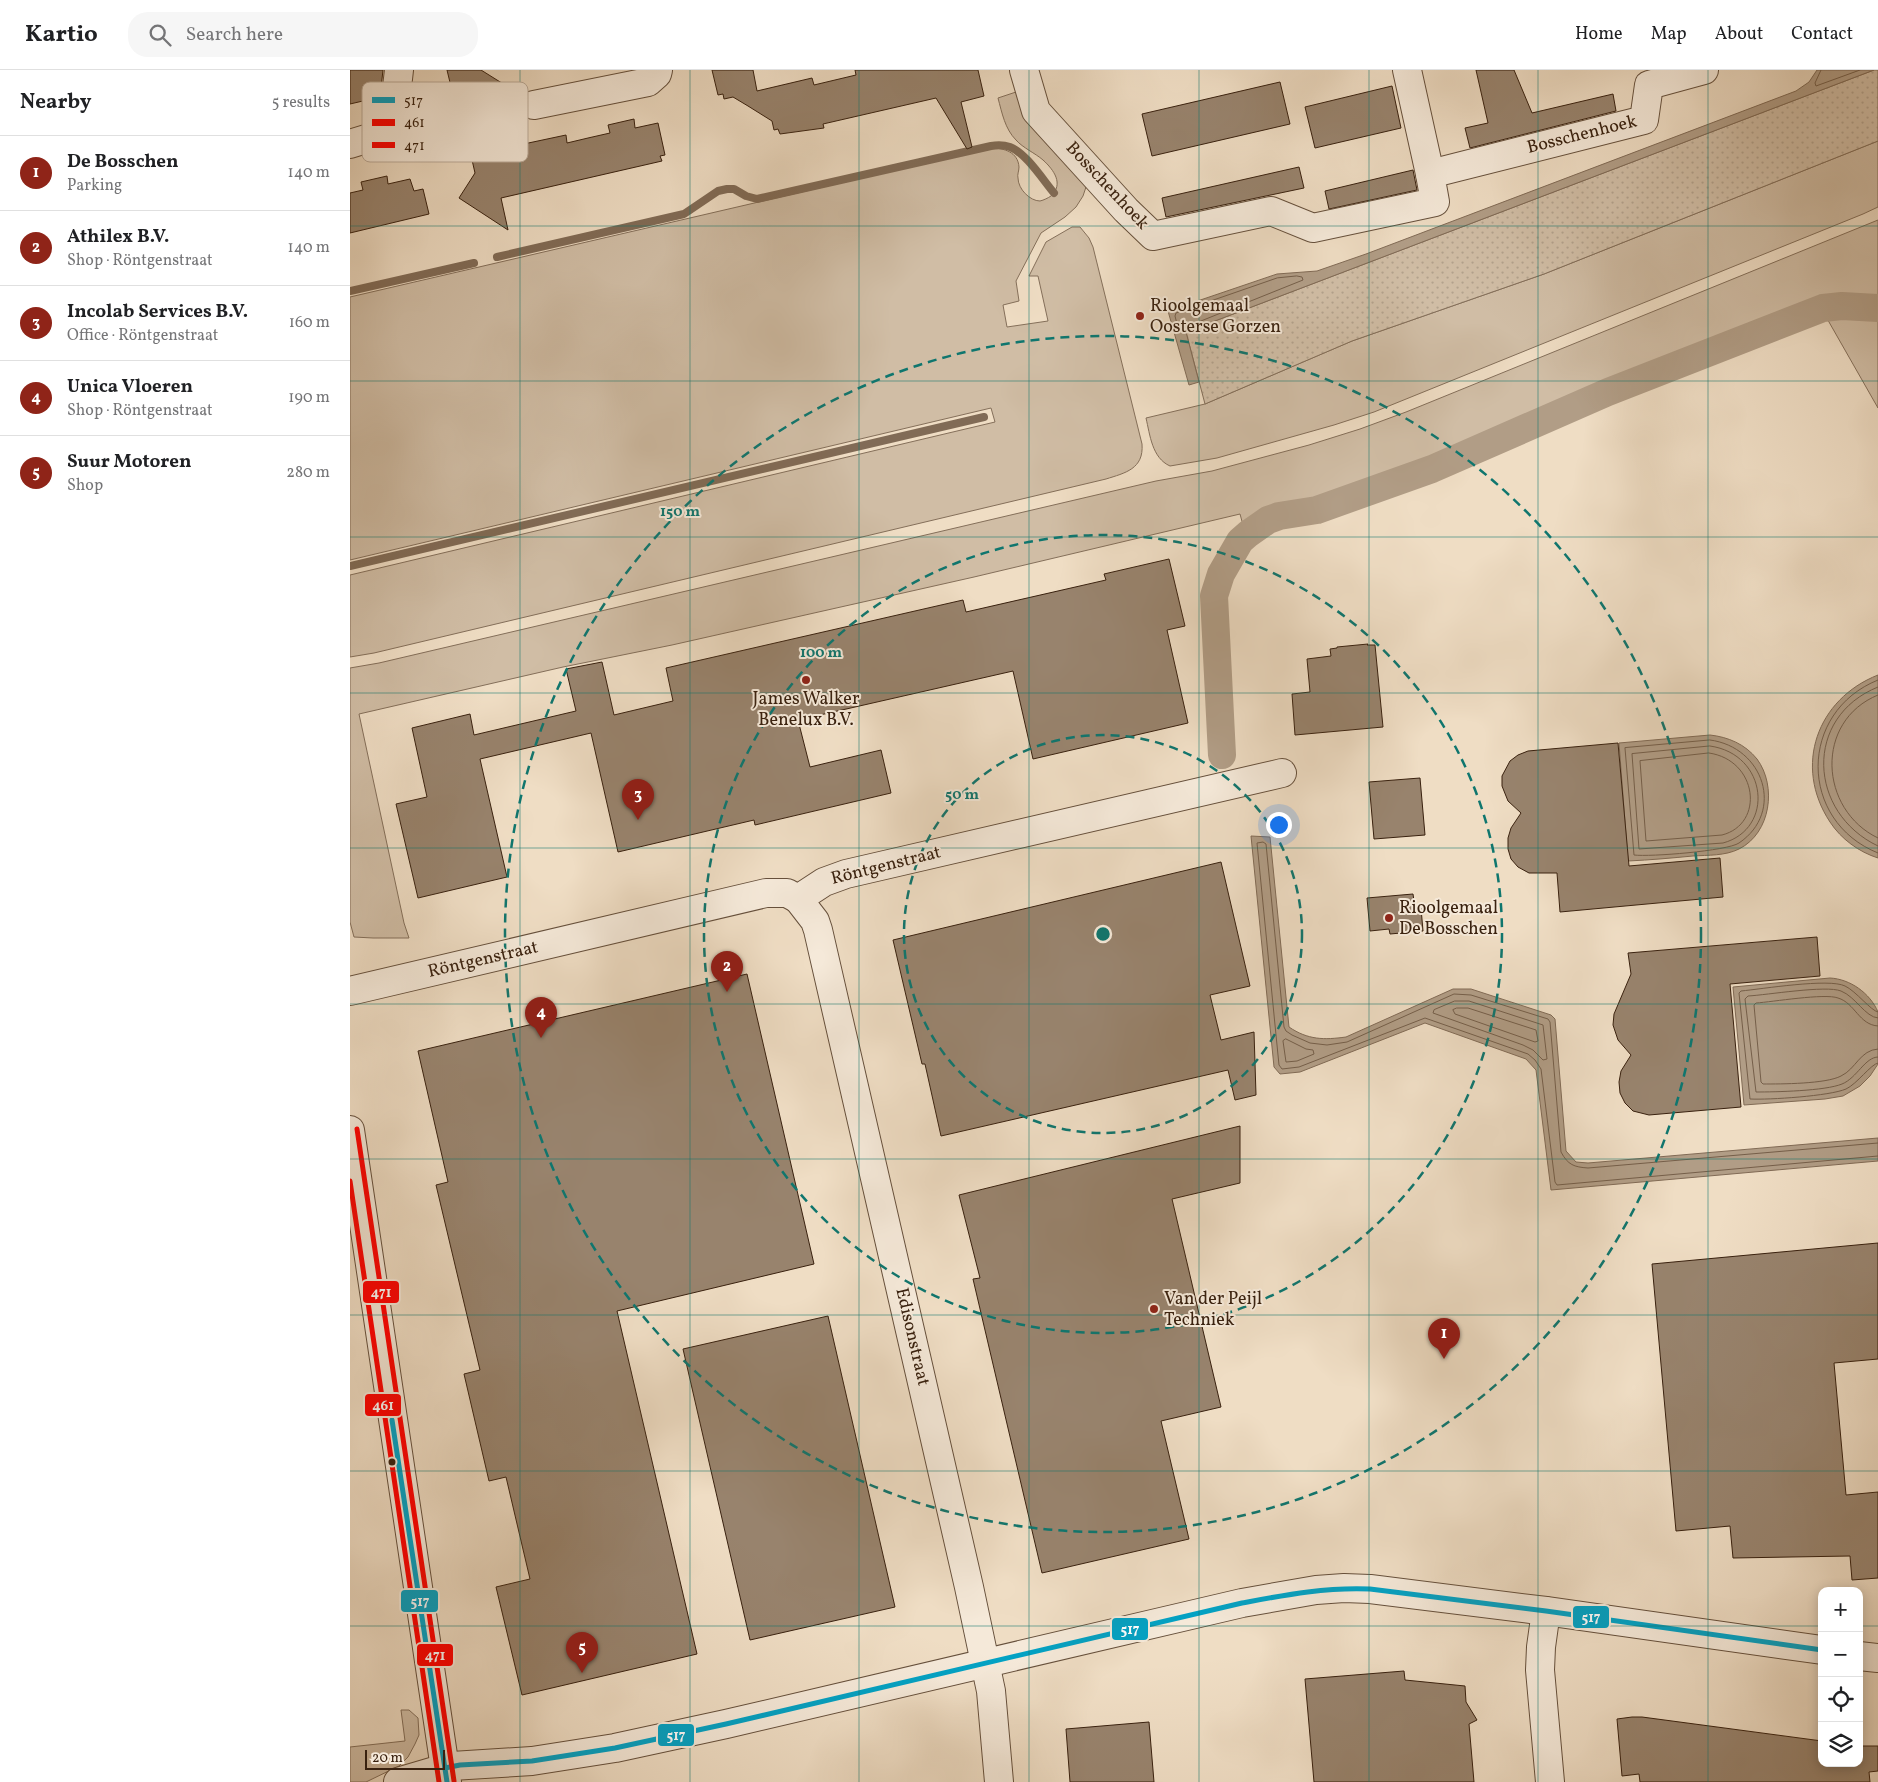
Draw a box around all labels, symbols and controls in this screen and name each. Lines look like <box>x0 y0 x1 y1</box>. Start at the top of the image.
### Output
search box <box>128 12 478 57</box>
text: Kartio <box>25 18 98 52</box>
icon: search <box>146 21 174 49</box>
text: Search here <box>186 22 283 48</box>
text: Home <box>1575 22 1623 47</box>
text: Map <box>1651 22 1687 47</box>
text: About <box>1715 22 1763 47</box>
text: Contact <box>1791 22 1853 47</box>
legend <box>362 82 528 162</box>
text: Nearby <box>20 88 91 117</box>
text: 5 results <box>272 92 330 114</box>
text: 517 <box>404 92 423 111</box>
street label: Bosschenhoek <box>1524 109 1640 161</box>
text: 461 <box>404 114 425 133</box>
street label: Bosschenhoek <box>1060 136 1155 236</box>
text: 471 <box>404 137 425 156</box>
text: De Bosschen <box>67 149 179 175</box>
text: 1 <box>33 162 39 184</box>
text: 140 m <box>288 162 330 184</box>
text: Parking <box>67 175 122 197</box>
text: Athilex B.V. <box>67 224 169 250</box>
text: 2 <box>32 237 40 259</box>
text: 140 m <box>288 237 330 259</box>
text: Shop · Röntgenstraat <box>67 250 213 272</box>
place label: Rioolgemaal Oosterse Gorzen <box>1150 294 1281 340</box>
text: Incolab Services B.V. <box>67 299 248 325</box>
marker: Rioolgemaal Oosterse Gorzen <box>1134 310 1146 322</box>
text: 3 <box>32 312 40 334</box>
text: 160 m <box>289 312 330 334</box>
text: Office · Röntgenstraat <box>67 325 218 347</box>
text: Unica Vloeren <box>67 374 193 400</box>
text: 4 <box>31 387 41 409</box>
text: 190 m <box>288 387 330 409</box>
text: Shop · Röntgenstraat <box>67 400 213 422</box>
text: Suur Motoren <box>67 449 192 475</box>
text: 5 <box>32 462 40 484</box>
text: 280 m <box>286 462 330 484</box>
text: Shop <box>67 475 103 497</box>
text: 150 m <box>660 502 700 523</box>
text: 100 m <box>800 643 843 664</box>
marker: James Walker Benelux B.V. <box>800 674 812 686</box>
place label: James Walker Benelux B.V. <box>753 687 860 733</box>
pin: 3 <box>622 779 654 820</box>
text: 50 m <box>945 785 979 806</box>
your location <box>1266 812 1292 838</box>
street label: Röntgenstraat <box>828 840 944 892</box>
place label: Rioolgemaal De Bosschen <box>1399 896 1498 942</box>
marker: Rioolgemaal De Bosschen <box>1383 912 1395 924</box>
centre of rings <box>1094 925 1112 943</box>
street label: Röntgenstraat <box>425 935 541 985</box>
pin: 2 <box>711 951 743 992</box>
pin: 4 <box>525 997 557 1038</box>
line badge: 471 <box>362 1280 400 1304</box>
text: 471 <box>371 1284 391 1303</box>
street label: Edisonstraat <box>889 1285 935 1389</box>
place label: Van der Peijl Techniek <box>1164 1287 1262 1333</box>
marker: Van der Peijl Techniek <box>1148 1303 1160 1315</box>
pin: 1 <box>1428 1318 1460 1359</box>
line badge: 461 <box>364 1393 402 1417</box>
text: 461 <box>372 1397 394 1416</box>
unlabelled marker <box>387 1457 397 1467</box>
map controls <box>1818 1587 1863 1767</box>
button: + <box>1818 1587 1863 1632</box>
line badge: 517 <box>400 1589 439 1613</box>
text: 517 <box>410 1593 430 1612</box>
line badge: 517 <box>1572 1605 1610 1629</box>
text: 517 <box>1581 1609 1601 1628</box>
line badge: 517 <box>1111 1617 1149 1641</box>
text: 517 <box>1120 1621 1140 1640</box>
pin: 5 <box>566 1632 598 1673</box>
button: − <box>1818 1632 1863 1677</box>
line badge: 471 <box>416 1643 454 1667</box>
text: 471 <box>425 1647 445 1666</box>
button: locate <box>1818 1677 1863 1722</box>
button: layers <box>1818 1722 1863 1767</box>
line badge: 517 <box>657 1723 695 1747</box>
text: 517 <box>666 1727 686 1746</box>
scale bar <box>365 1747 445 1770</box>
text: 20 m <box>372 1749 403 1768</box>

